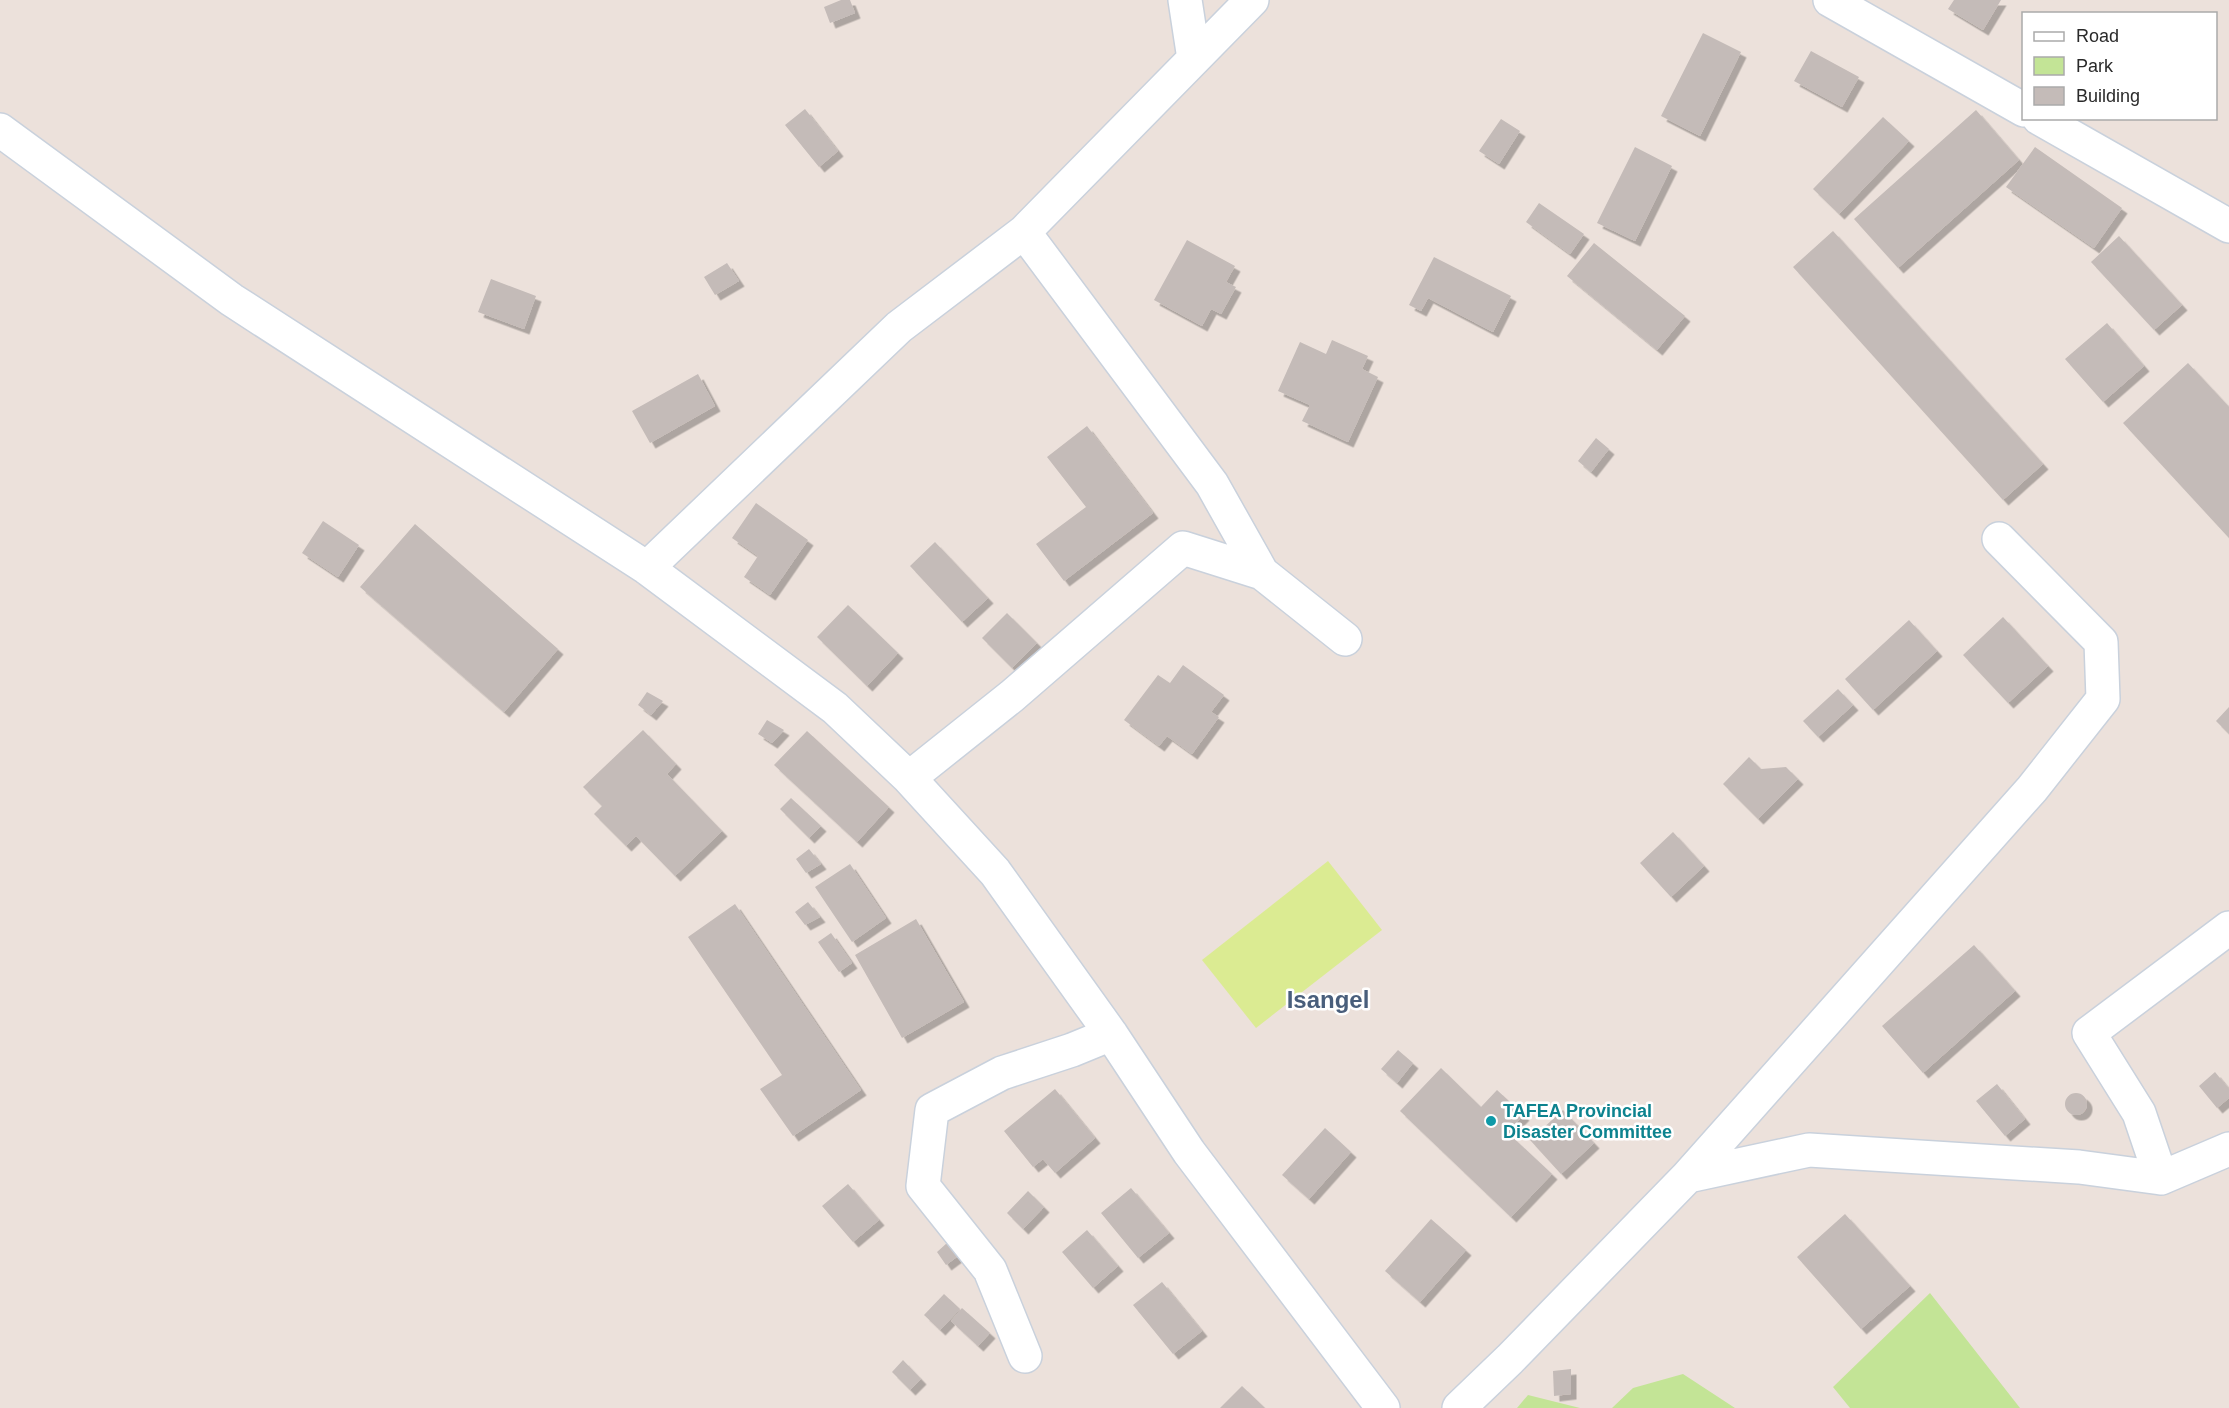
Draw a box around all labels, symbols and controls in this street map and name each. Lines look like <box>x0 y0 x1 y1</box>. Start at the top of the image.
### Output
legend <box>2022 12 2217 120</box>
text: Road <box>2076 26 2119 46</box>
text: Park <box>2076 56 2114 76</box>
text: Building <box>2076 86 2140 106</box>
district label: Isangel <box>1287 986 1369 1013</box>
place label: TAFEA Provincial Disaster Committee <box>1503 1101 1672 1142</box>
marker: TAFEA Provincial Disaster Committee <box>1484 1114 1498 1128</box>

